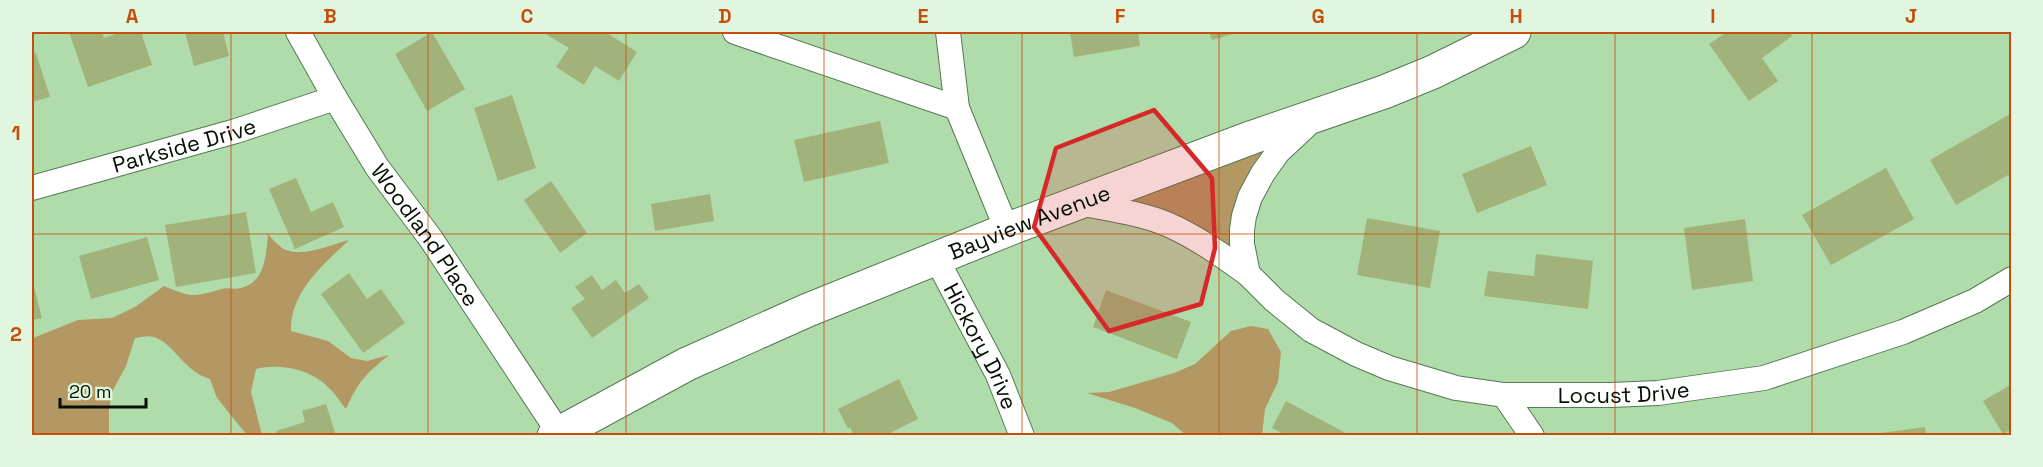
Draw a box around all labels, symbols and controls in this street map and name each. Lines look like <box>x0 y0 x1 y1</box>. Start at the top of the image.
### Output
text: A <box>126 3 139 29</box>
text: B <box>323 3 337 29</box>
text: C <box>521 3 534 29</box>
text: D <box>718 3 732 29</box>
text: E <box>917 3 929 29</box>
text: F <box>1115 3 1126 29</box>
text: G <box>1311 3 1325 29</box>
text: H <box>1509 3 1523 29</box>
text: I <box>1710 3 1716 29</box>
text: J <box>1905 3 1917 29</box>
street label: Parkside Drive <box>109 111 260 179</box>
text: 1 <box>11 120 21 146</box>
street label: Woodland Place <box>365 158 486 312</box>
street label: Bayview Avenue <box>944 178 1114 266</box>
street label: Hickory Drive <box>938 278 1024 413</box>
text: 2 <box>10 321 22 347</box>
scale bar <box>60 371 146 409</box>
street label: Locust Drive <box>1558 375 1691 409</box>
text: 20 m <box>69 380 112 403</box>

